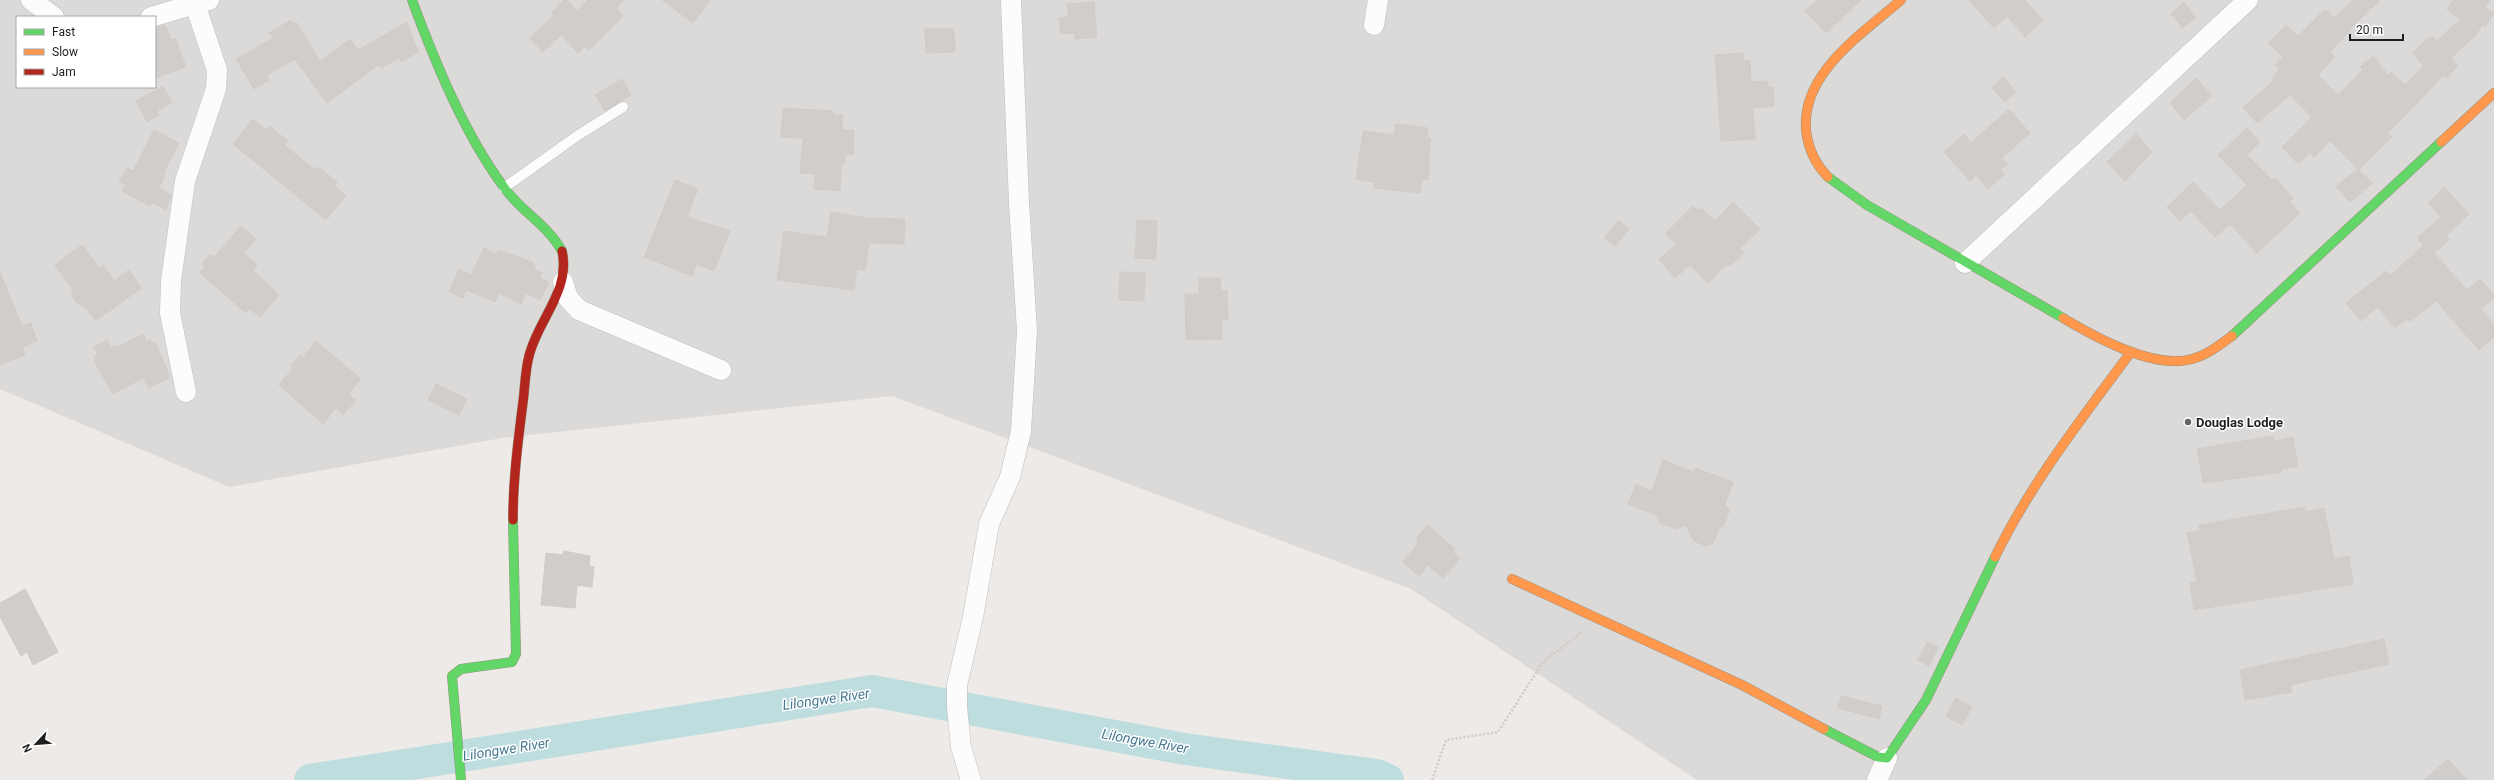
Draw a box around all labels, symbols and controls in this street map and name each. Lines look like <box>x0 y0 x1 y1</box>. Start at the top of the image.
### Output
legend <box>16 16 156 88</box>
scale bar <box>2350 16 2403 42</box>
text: 20 m <box>2356 23 2383 37</box>
text: Fast <box>52 25 75 39</box>
text: Slow <box>52 45 78 59</box>
text: Jam <box>52 65 76 79</box>
place label: Douglas Lodge <box>2196 415 2283 430</box>
marker: Douglas Lodge <box>2183 417 2193 427</box>
water label: Lilongwe River <box>782 685 871 713</box>
north arrow <box>16 724 56 764</box>
water label: Lilongwe River <box>1100 726 1190 757</box>
water label: Lilongwe River <box>461 734 551 764</box>
text: N <box>20 742 35 755</box>

